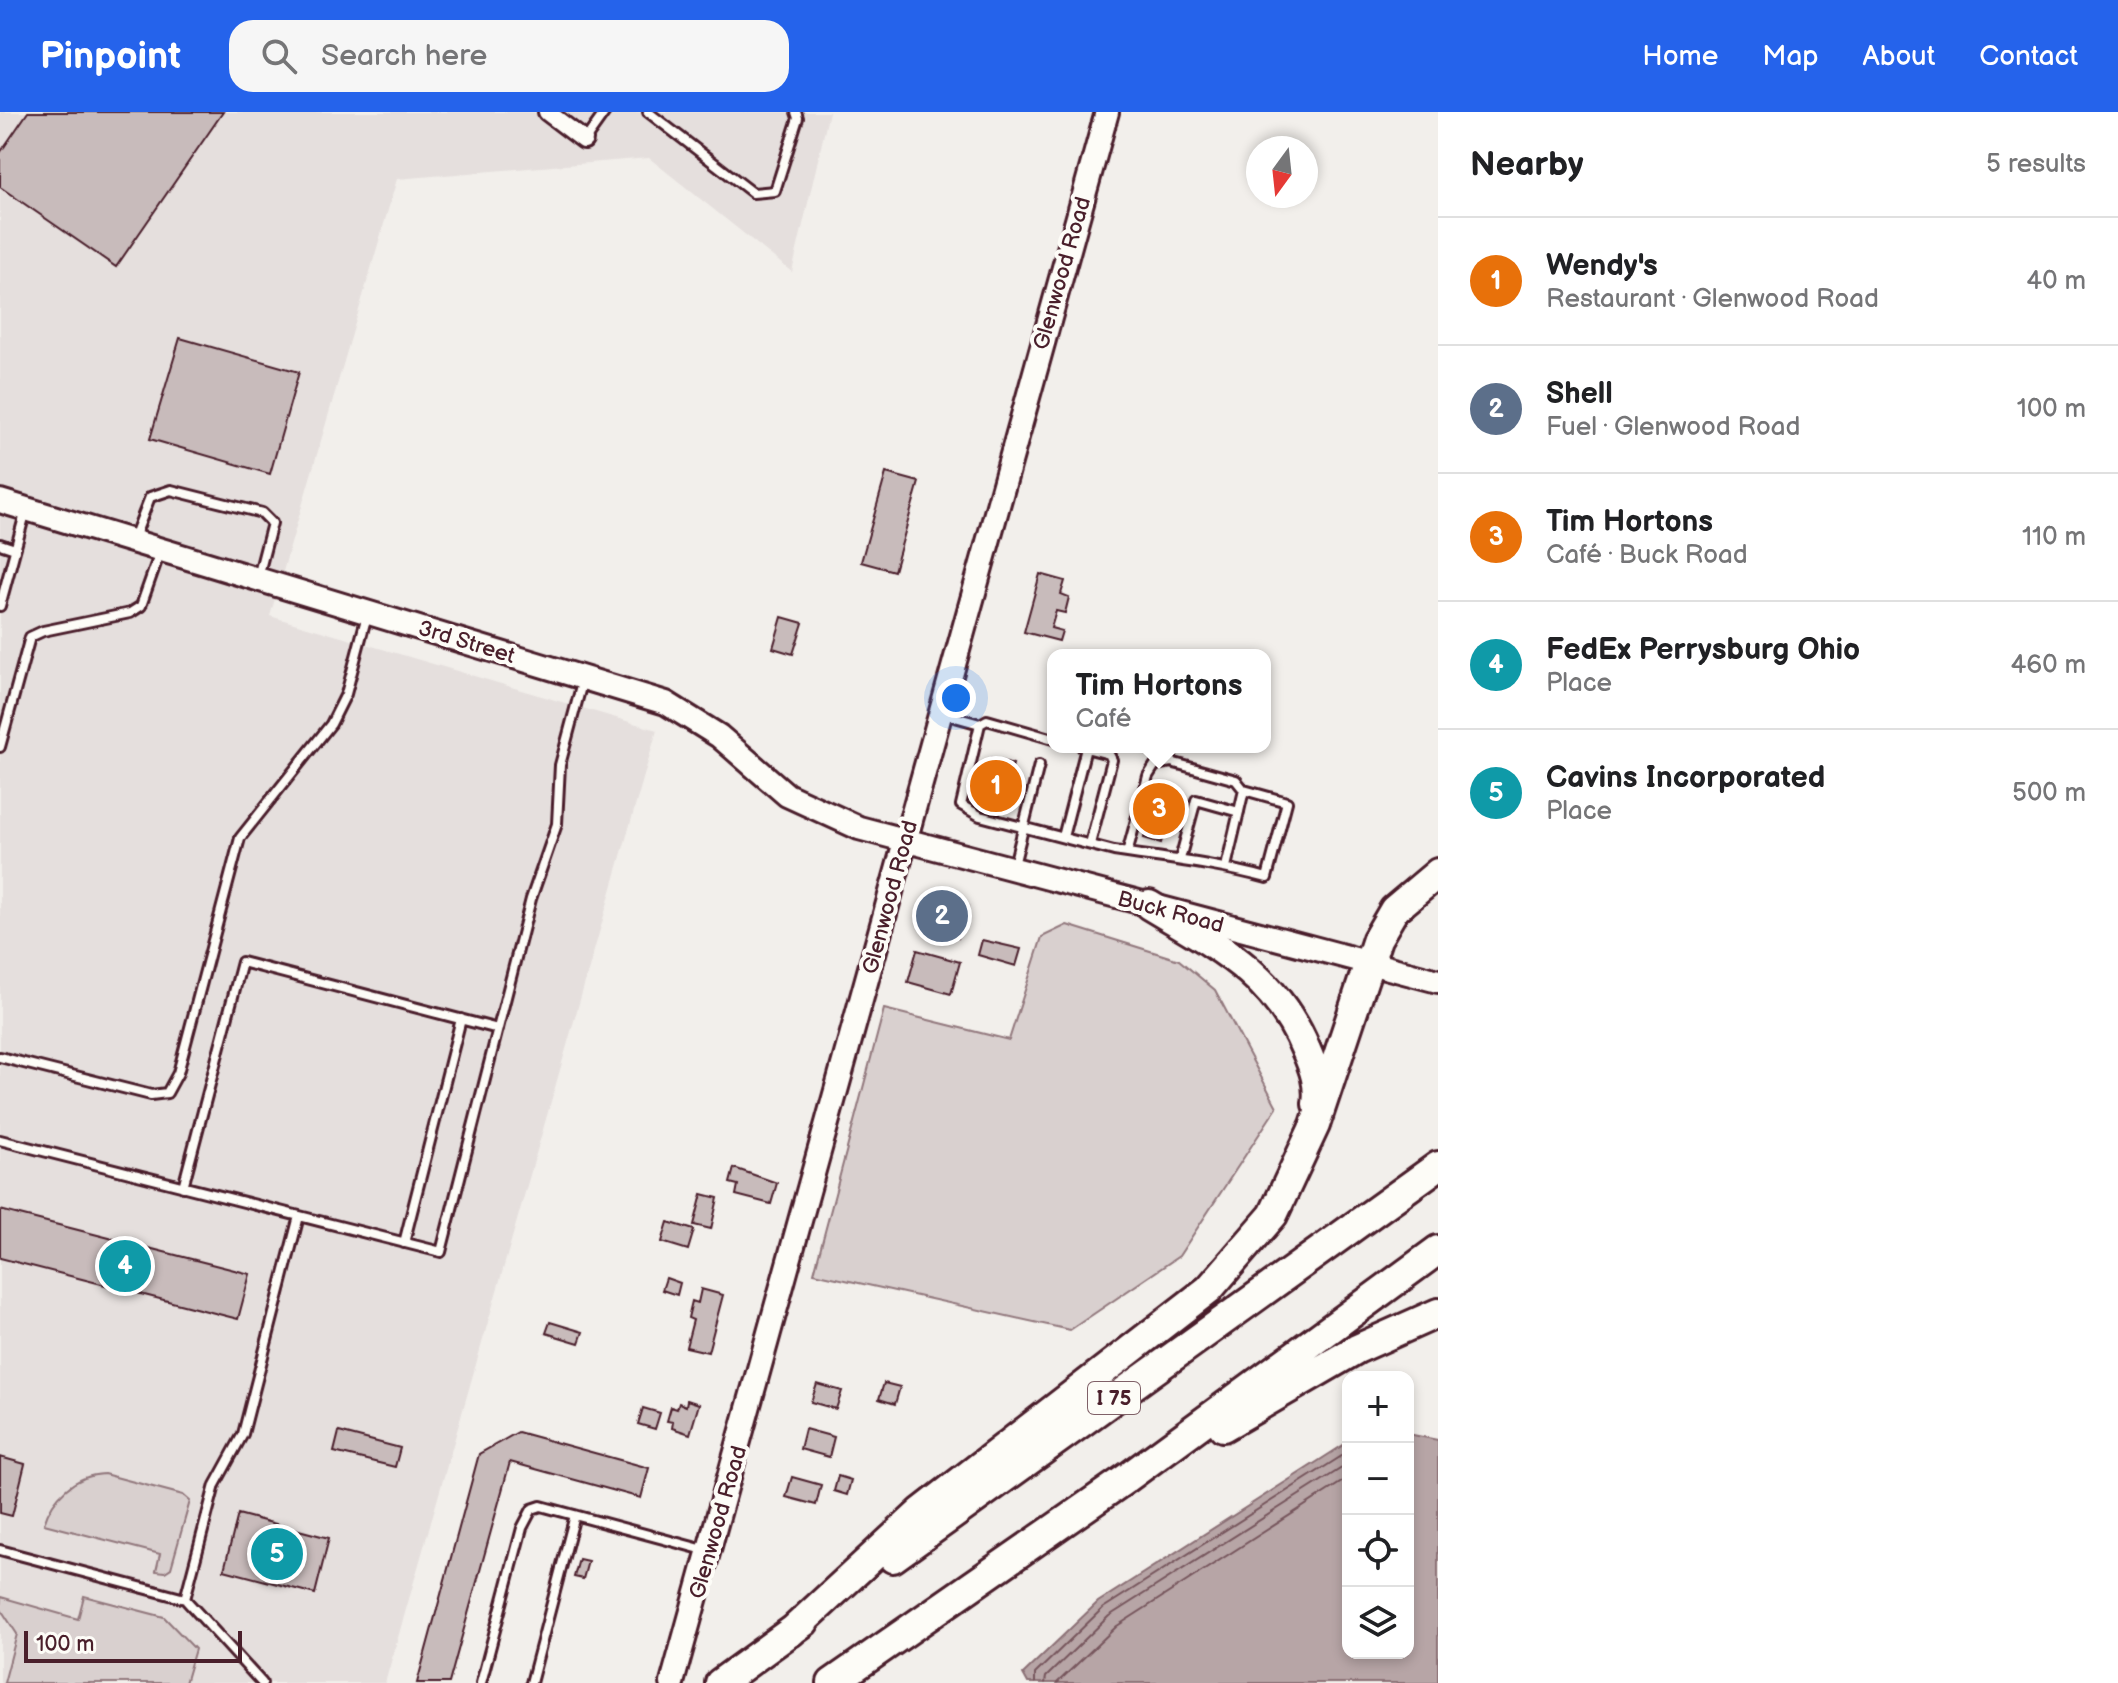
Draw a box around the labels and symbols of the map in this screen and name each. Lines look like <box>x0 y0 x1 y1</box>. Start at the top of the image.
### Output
north arrow <box>1246 136 1318 208</box>
street label: Glenwood Road <box>1028 194 1097 353</box>
street label: 3rd Street <box>415 615 518 670</box>
your location <box>936 678 976 718</box>
pin: 1 <box>970 756 1022 816</box>
pin: 3 <box>1133 779 1185 839</box>
street label: Glenwood Road <box>857 818 924 977</box>
street label: Buck Road <box>1114 885 1227 940</box>
pin: 2 <box>916 886 968 946</box>
pin: 4 <box>99 1236 151 1296</box>
road number: I 75 <box>1088 1382 1140 1414</box>
street label: Glenwood Road <box>684 1443 753 1602</box>
pin: 5 <box>251 1524 303 1584</box>
scale bar <box>24 1627 242 1663</box>

